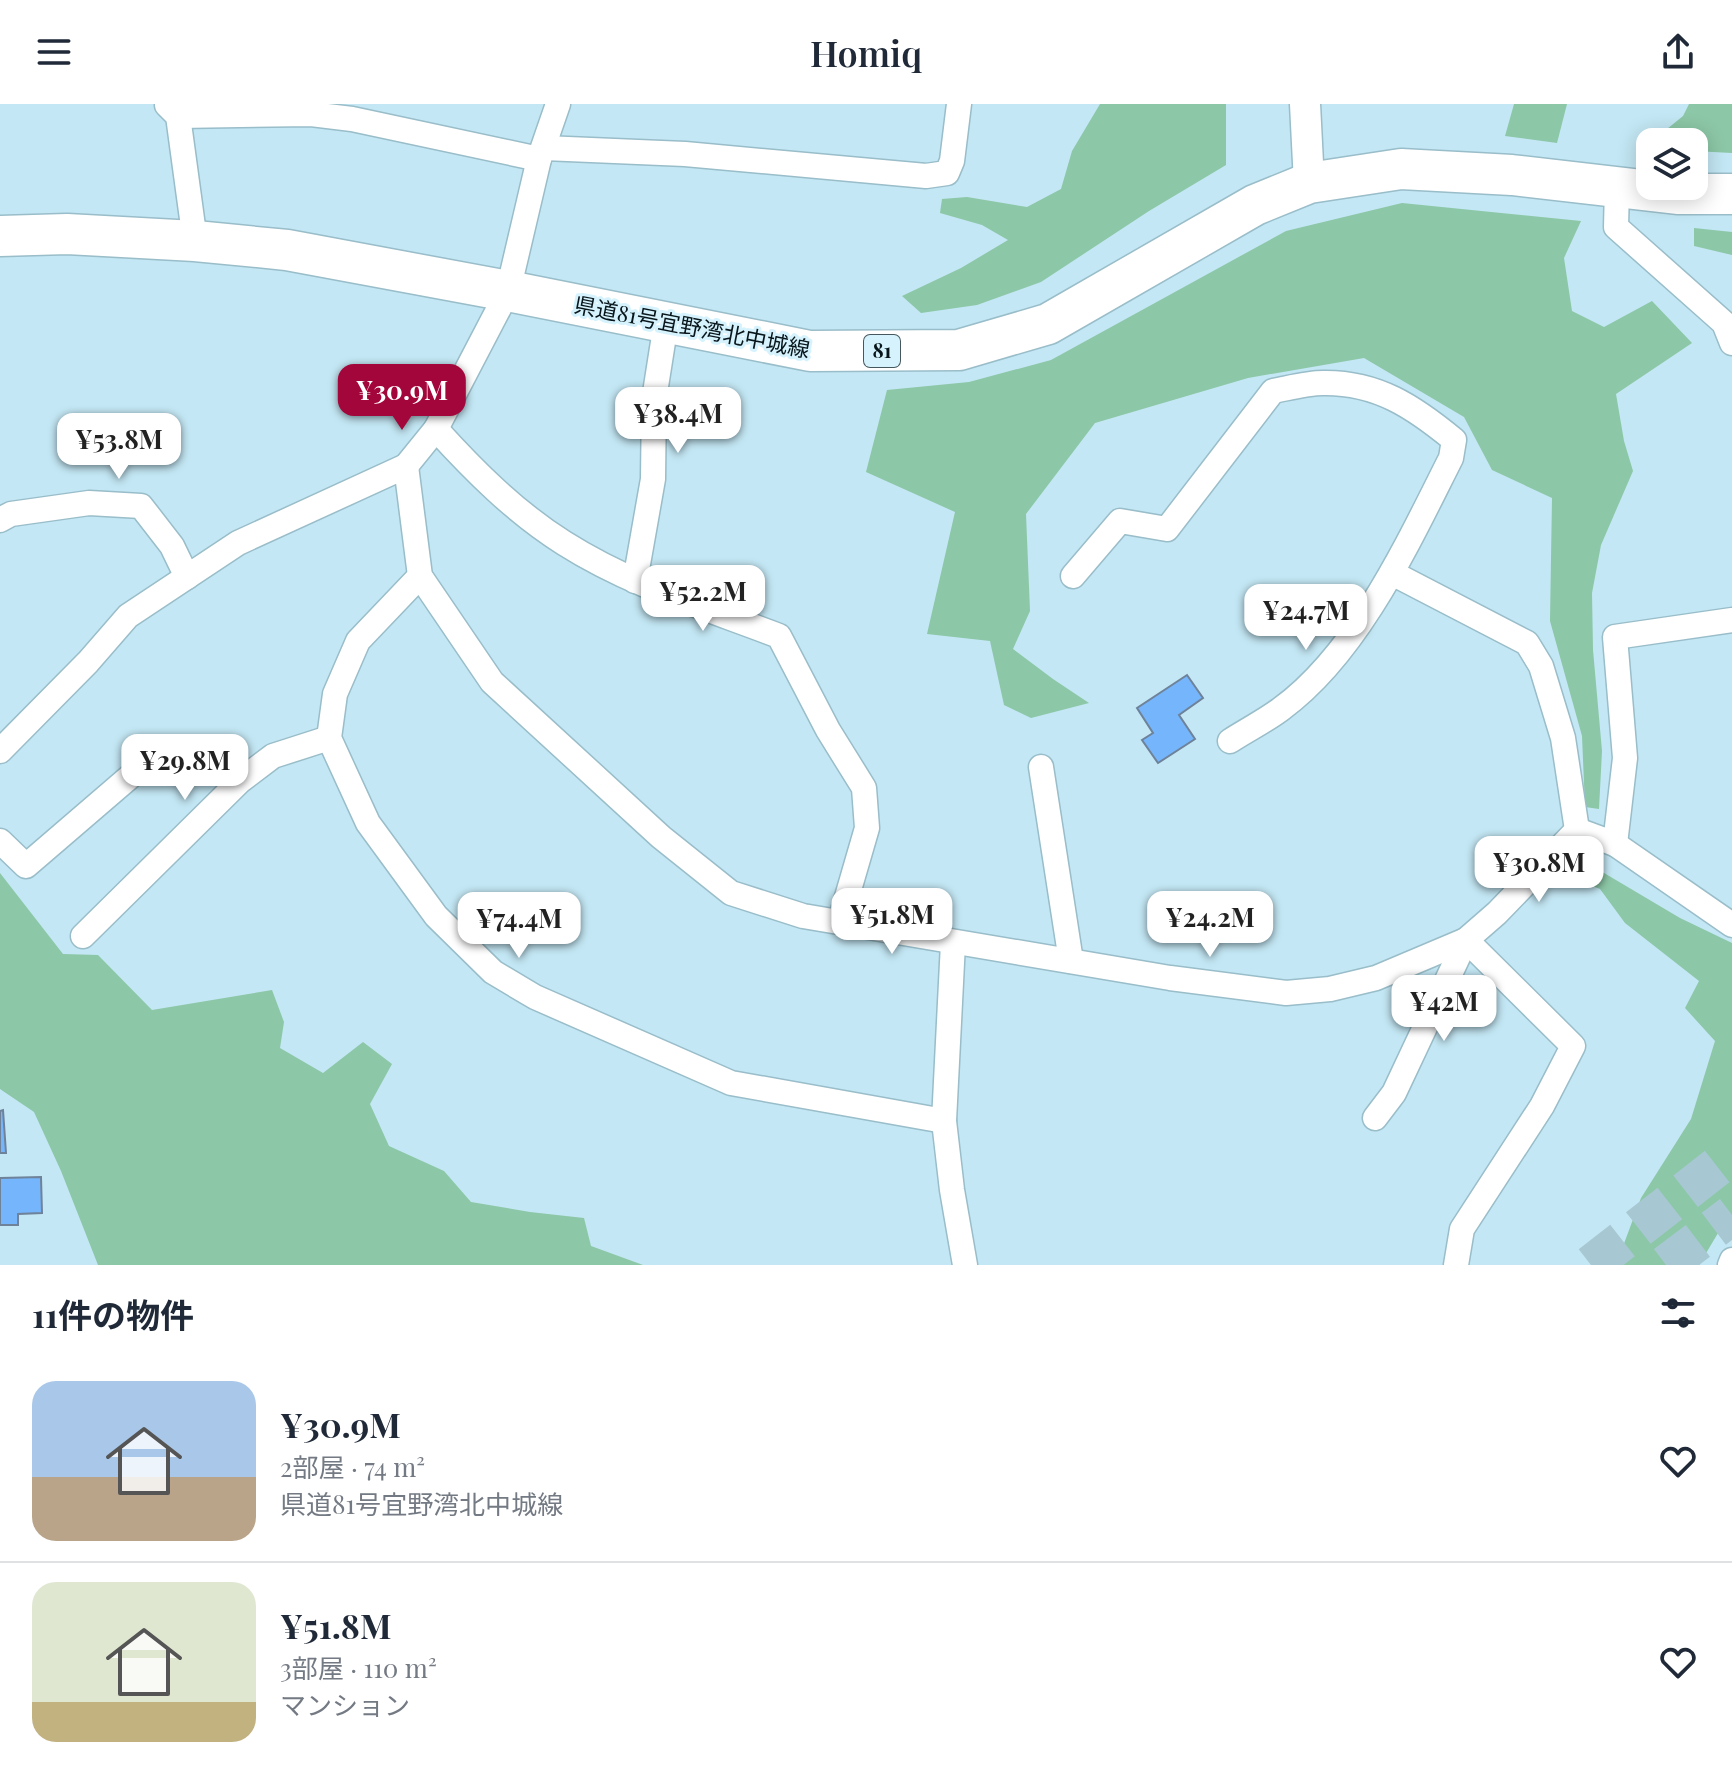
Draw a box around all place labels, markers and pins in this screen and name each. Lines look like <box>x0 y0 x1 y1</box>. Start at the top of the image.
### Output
pin: ¥30.9M <box>337 364 467 432</box>
pin: ¥38.4M <box>613 387 743 455</box>
pin: ¥53.8M <box>54 413 184 481</box>
pin: ¥52.2M <box>638 565 768 633</box>
pin: ¥24.7M <box>1241 584 1371 652</box>
pin: ¥29.8M <box>120 734 250 802</box>
pin: ¥30.8M <box>1474 836 1604 904</box>
pin: ¥51.8M <box>827 888 957 956</box>
pin: ¥24.2M <box>1145 891 1275 959</box>
pin: ¥74.4M <box>454 892 584 960</box>
pin: ¥42M <box>1397 975 1491 1043</box>

